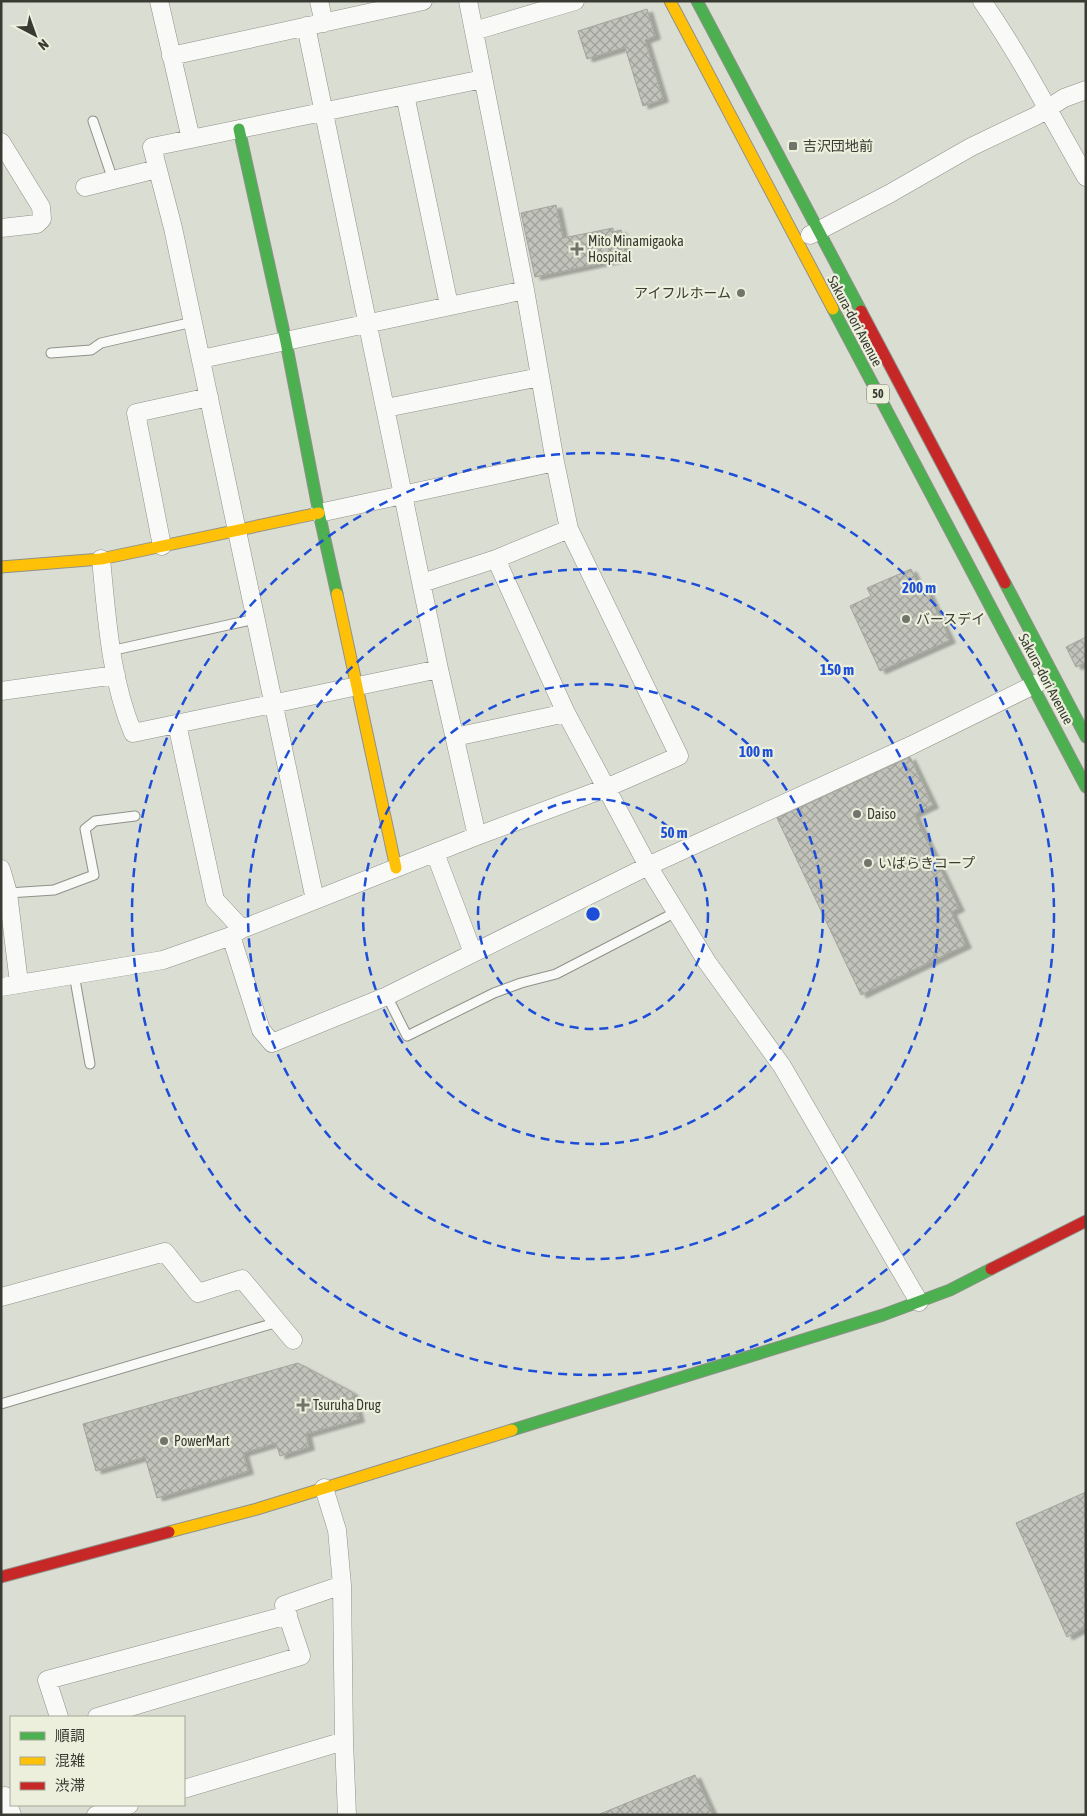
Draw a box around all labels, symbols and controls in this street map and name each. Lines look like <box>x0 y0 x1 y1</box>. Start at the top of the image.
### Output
north arrow <box>10 10 60 60</box>
text: N <box>35 36 52 54</box>
place label: 吉沢団地前 <box>803 138 873 154</box>
marker: 吉沢団地前 <box>787 140 799 152</box>
place label: Mito Minamigaoka Hospital <box>588 233 684 265</box>
marker: Mito Minamigaoka Hospital <box>570 242 584 256</box>
street label: Sakura-dori Avenue <box>824 273 886 369</box>
place label: アイフルホーム <box>634 285 731 301</box>
marker: アイフルホーム <box>735 287 747 299</box>
road number: 50 <box>867 384 889 404</box>
text: 200 m <box>902 579 936 596</box>
place label: バースデイ <box>916 611 985 627</box>
marker: バースデイ <box>900 613 912 625</box>
street label: Sakura-dori Avenue <box>1015 631 1077 727</box>
text: 150 m <box>820 661 854 678</box>
text: 100 m <box>739 743 773 760</box>
place label: Daiso <box>867 806 896 822</box>
marker: Daiso <box>851 808 863 820</box>
text: 50 m <box>661 824 688 841</box>
place label: いばらきコープ <box>878 855 975 871</box>
marker: いばらきコープ <box>862 857 874 869</box>
centre of rings <box>584 905 602 923</box>
place label: Tsuruha Drug <box>313 1397 381 1413</box>
marker: Tsuruha Drug <box>297 1399 309 1411</box>
place label: PowerMart <box>174 1433 230 1449</box>
marker: PowerMart <box>158 1435 170 1447</box>
legend <box>10 1716 185 1806</box>
text: 順調 <box>55 1727 85 1744</box>
text: 混雑 <box>55 1752 85 1769</box>
text: 渋滞 <box>55 1777 85 1794</box>

